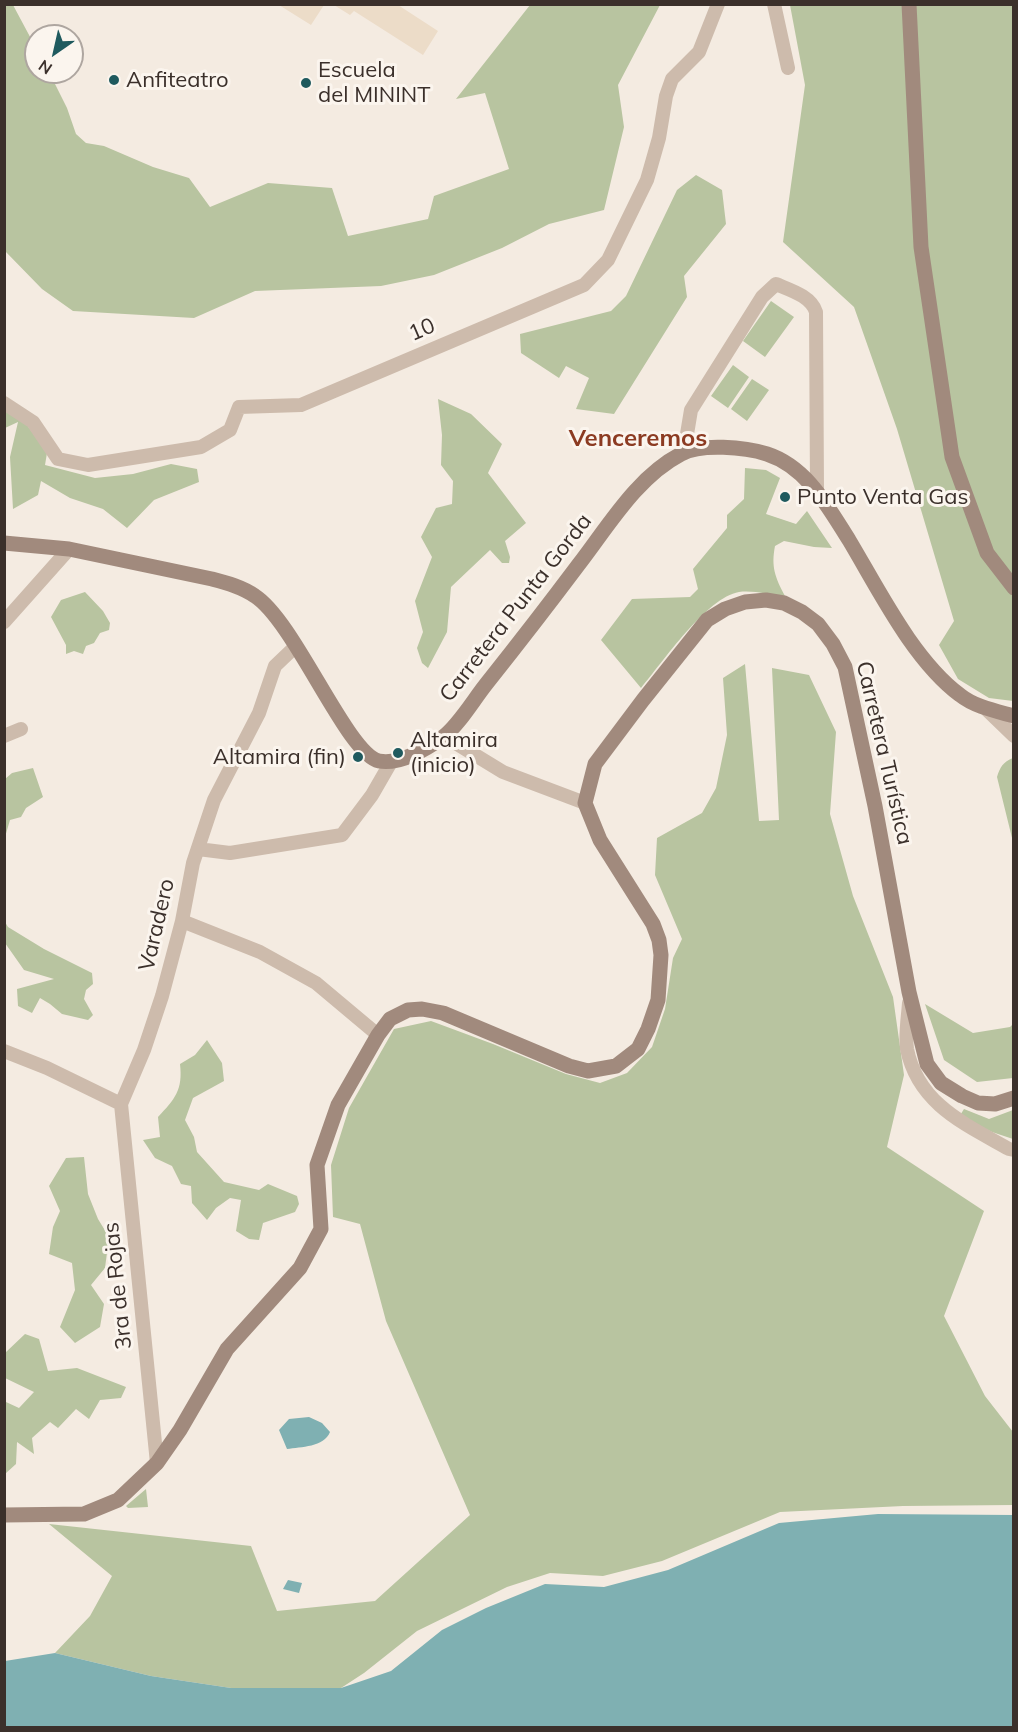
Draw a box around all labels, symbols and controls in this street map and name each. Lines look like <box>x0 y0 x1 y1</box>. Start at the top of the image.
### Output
north arrow <box>24 24 84 84</box>
text: N <box>34 56 56 79</box>
place label: Escuela del MININT <box>318 57 431 108</box>
place label: Anfiteatro <box>126 67 229 93</box>
marker: Anfiteatro <box>107 73 121 87</box>
marker: Escuela del MININT <box>299 76 313 90</box>
street label: 10 <box>405 313 439 347</box>
district label: Venceremos <box>569 425 707 453</box>
place label: Punto Venta Gas <box>797 484 968 510</box>
marker: Punto Venta Gas <box>778 490 792 504</box>
street label: Carretera Punta Gorda <box>434 509 598 707</box>
street label: Carretera Turística <box>850 659 918 847</box>
place label: Altamira (inicio) <box>410 727 498 778</box>
place label: Altamira (fin) <box>213 744 346 770</box>
marker: Altamira (inicio) <box>391 746 405 760</box>
marker: Altamira (fin) <box>351 750 365 764</box>
street label: Varadero <box>134 876 180 974</box>
street label: 3ra de Rojas <box>98 1221 138 1351</box>

